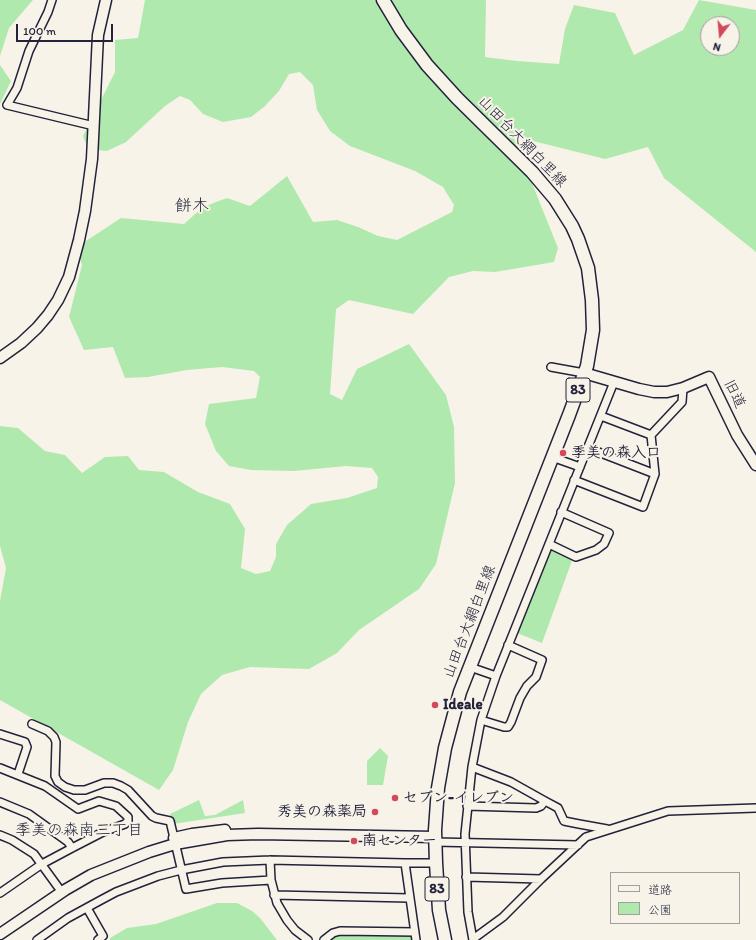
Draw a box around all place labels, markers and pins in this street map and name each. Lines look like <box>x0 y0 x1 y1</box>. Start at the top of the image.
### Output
place label: 季美の森入口 <box>571 444 661 462</box>
marker: 季美の森入口 <box>558 448 568 458</box>
place label: Ideale <box>443 696 483 714</box>
marker: Ideale <box>430 700 440 710</box>
place label: セブン-イレブン <box>403 789 514 807</box>
marker: セブン-イレブン <box>390 793 400 803</box>
place label: 秀美の森薬局 <box>277 803 367 821</box>
marker: 秀美の森薬局 <box>370 807 380 817</box>
place label: 南センター <box>362 832 437 850</box>
marker: 南センター <box>349 836 359 846</box>

